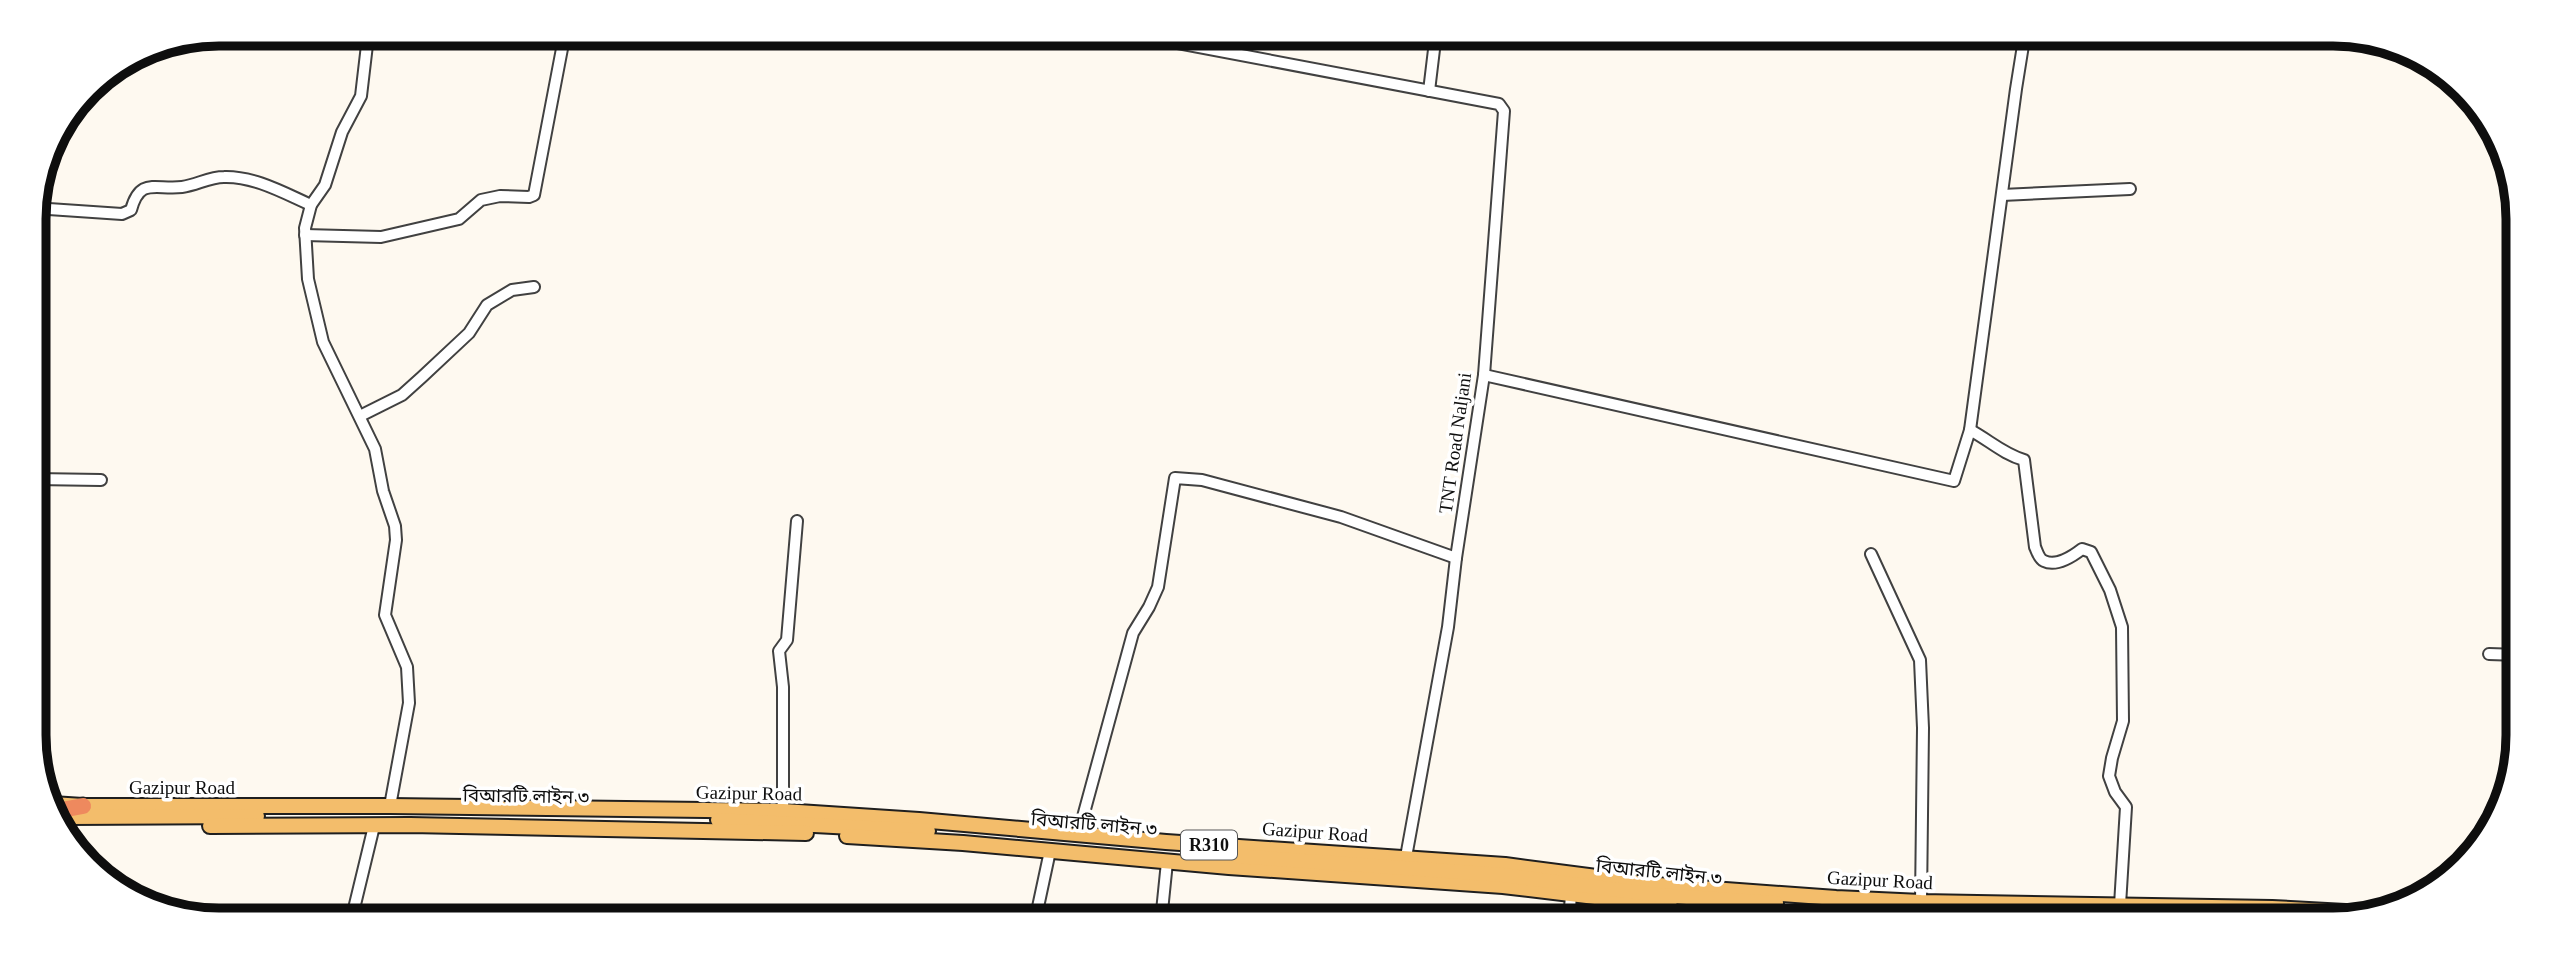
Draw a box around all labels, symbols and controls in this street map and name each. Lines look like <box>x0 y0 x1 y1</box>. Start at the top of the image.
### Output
street label: TNT Road Naljani <box>1435 371 1475 515</box>
street label: Gazipur Road <box>129 777 236 798</box>
street label: Gazipur Road <box>696 782 803 804</box>
street label: বিআরটি লাইন ৩ <box>462 783 589 808</box>
street label: বিআরটি লাইন ৩ <box>1029 807 1158 840</box>
street label: Gazipur Road <box>1261 818 1369 846</box>
road number: R310 <box>1181 830 1237 860</box>
street label: বিআরটি লাইন ৩ <box>1594 854 1723 889</box>
street label: Gazipur Road <box>1826 867 1934 893</box>

